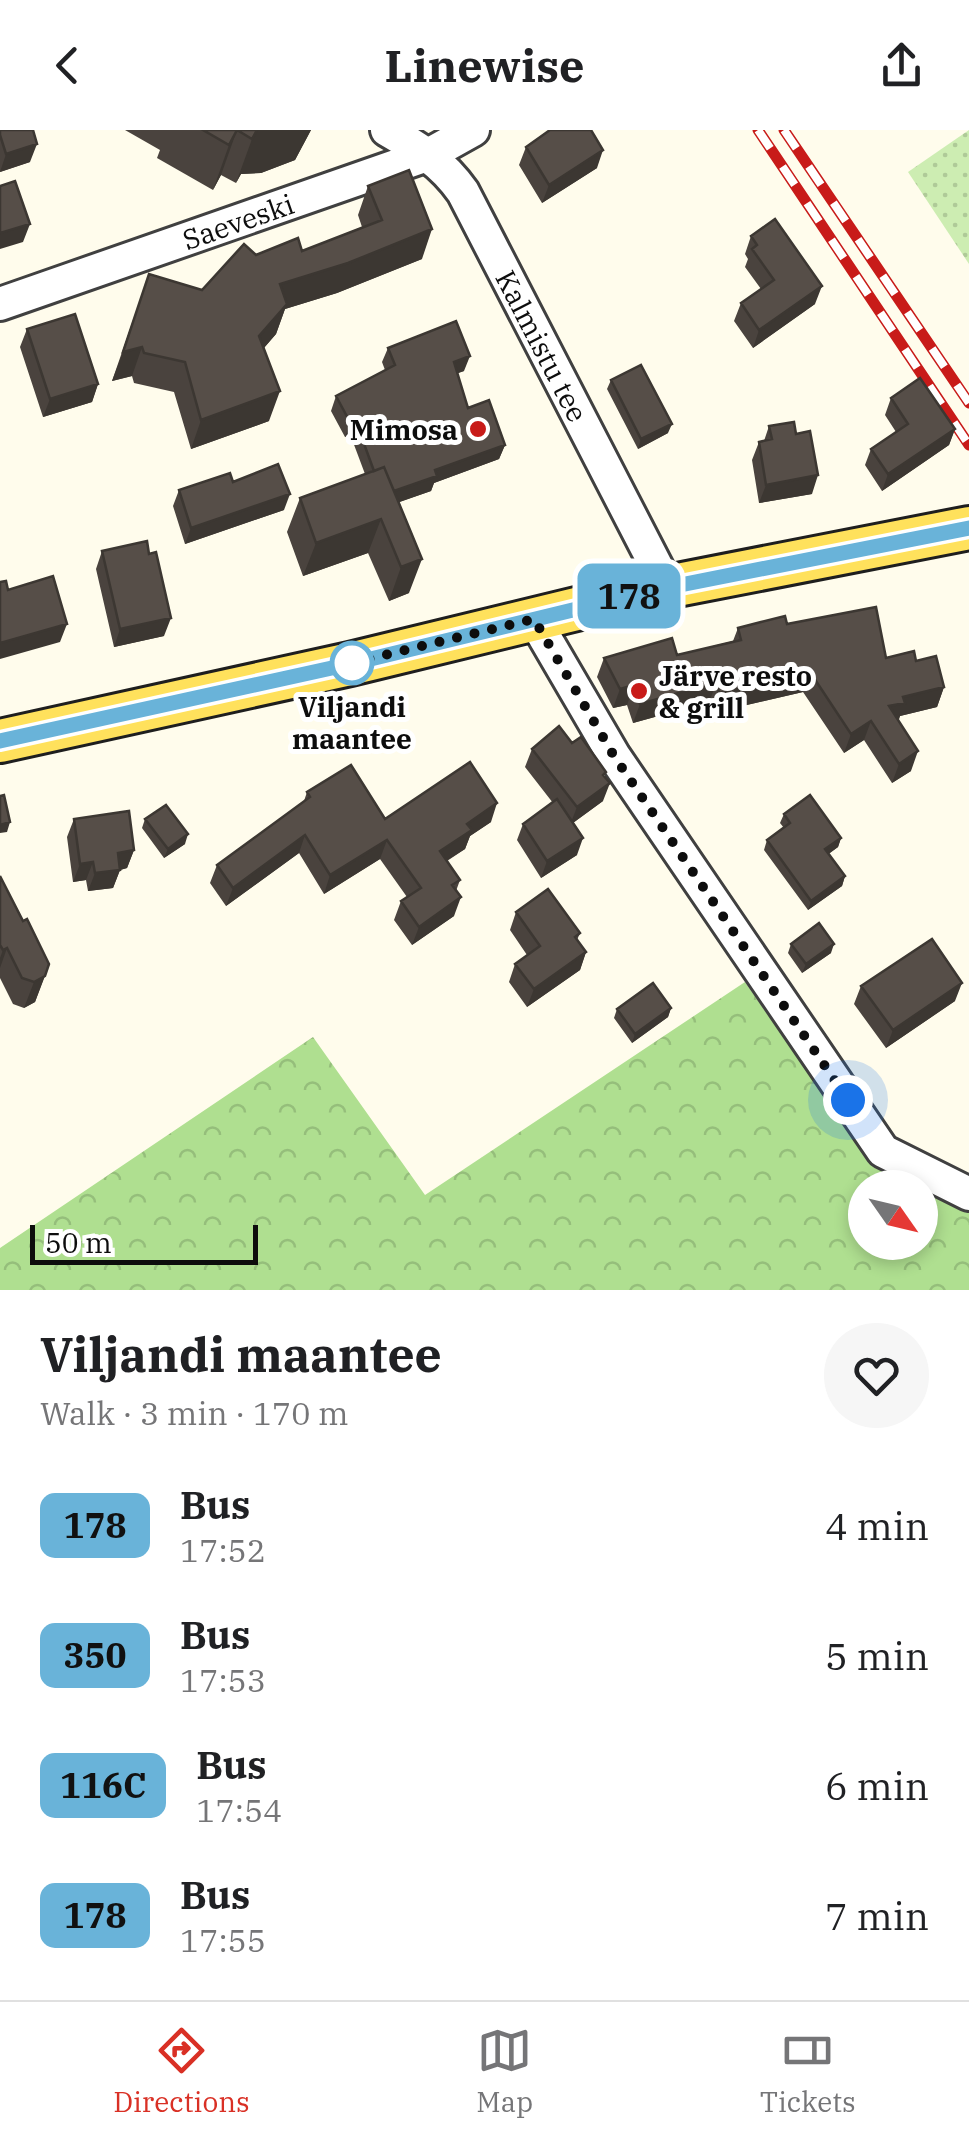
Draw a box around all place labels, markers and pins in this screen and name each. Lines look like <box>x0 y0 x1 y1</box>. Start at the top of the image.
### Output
place label: Mimosa <box>350 411 458 448</box>
marker: Mimosa <box>467 418 489 440</box>
marker: Viljandi maantee <box>331 642 373 684</box>
place label: Järve resto & grill <box>659 657 812 726</box>
marker: Järve resto & grill <box>628 680 650 702</box>
place label: Viljandi maantee <box>292 688 412 757</box>

